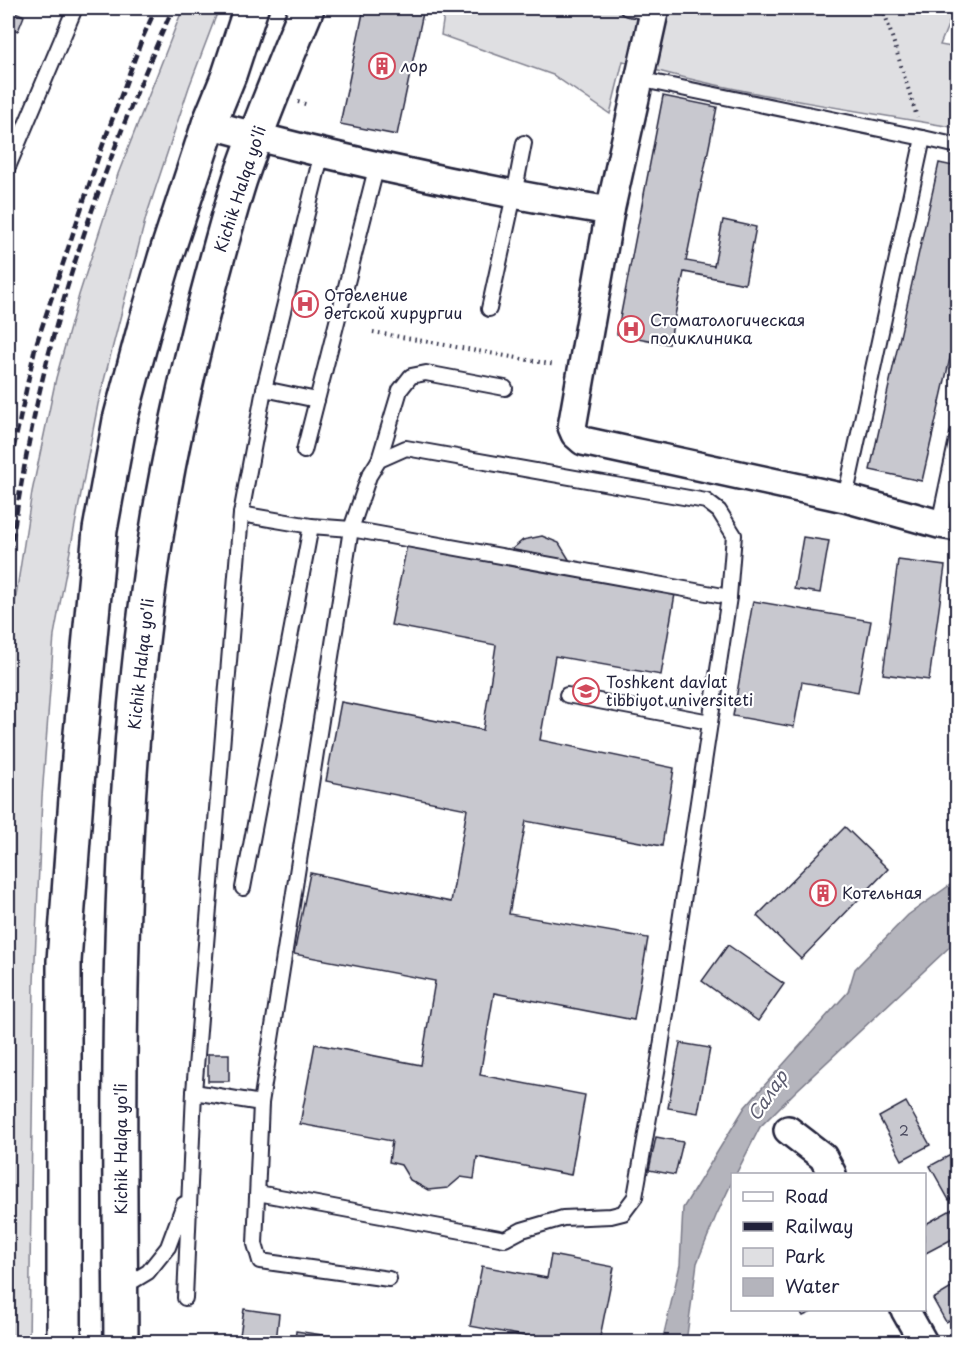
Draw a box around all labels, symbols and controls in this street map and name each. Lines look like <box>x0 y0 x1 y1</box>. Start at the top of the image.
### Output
building icon: лор <box>367 51 397 81</box>
place label: лор <box>400 53 428 77</box>
street label: Kichik Halqa yo'li <box>207 122 271 255</box>
place label: Отделение детской хирургии <box>324 282 462 324</box>
hospital icon: Отделение детской хирургии <box>290 289 320 319</box>
place label: Стоматологическая поликлиника <box>650 307 805 349</box>
hospital icon: Стоматологическая поликлиника <box>616 314 646 344</box>
street label: Kichik Halqa yo'li <box>121 597 159 731</box>
place label: Toshkent davlat tibbiyot universiteti <box>606 669 753 711</box>
school or university icon: Toshkent davlat tibbiyot universiteti <box>571 676 601 706</box>
building icon: Котельная <box>808 878 838 908</box>
place label: Котельная <box>842 880 923 904</box>
water label: Салар <box>740 1064 794 1126</box>
street label: Kichik Halqa yo'li <box>108 1083 132 1215</box>
house number: 2 <box>899 1120 909 1141</box>
legend <box>731 1173 926 1311</box>
text: Road <box>785 1182 829 1209</box>
text: Railway <box>785 1212 853 1239</box>
text: Park <box>785 1242 825 1269</box>
text: Water <box>785 1272 840 1299</box>

